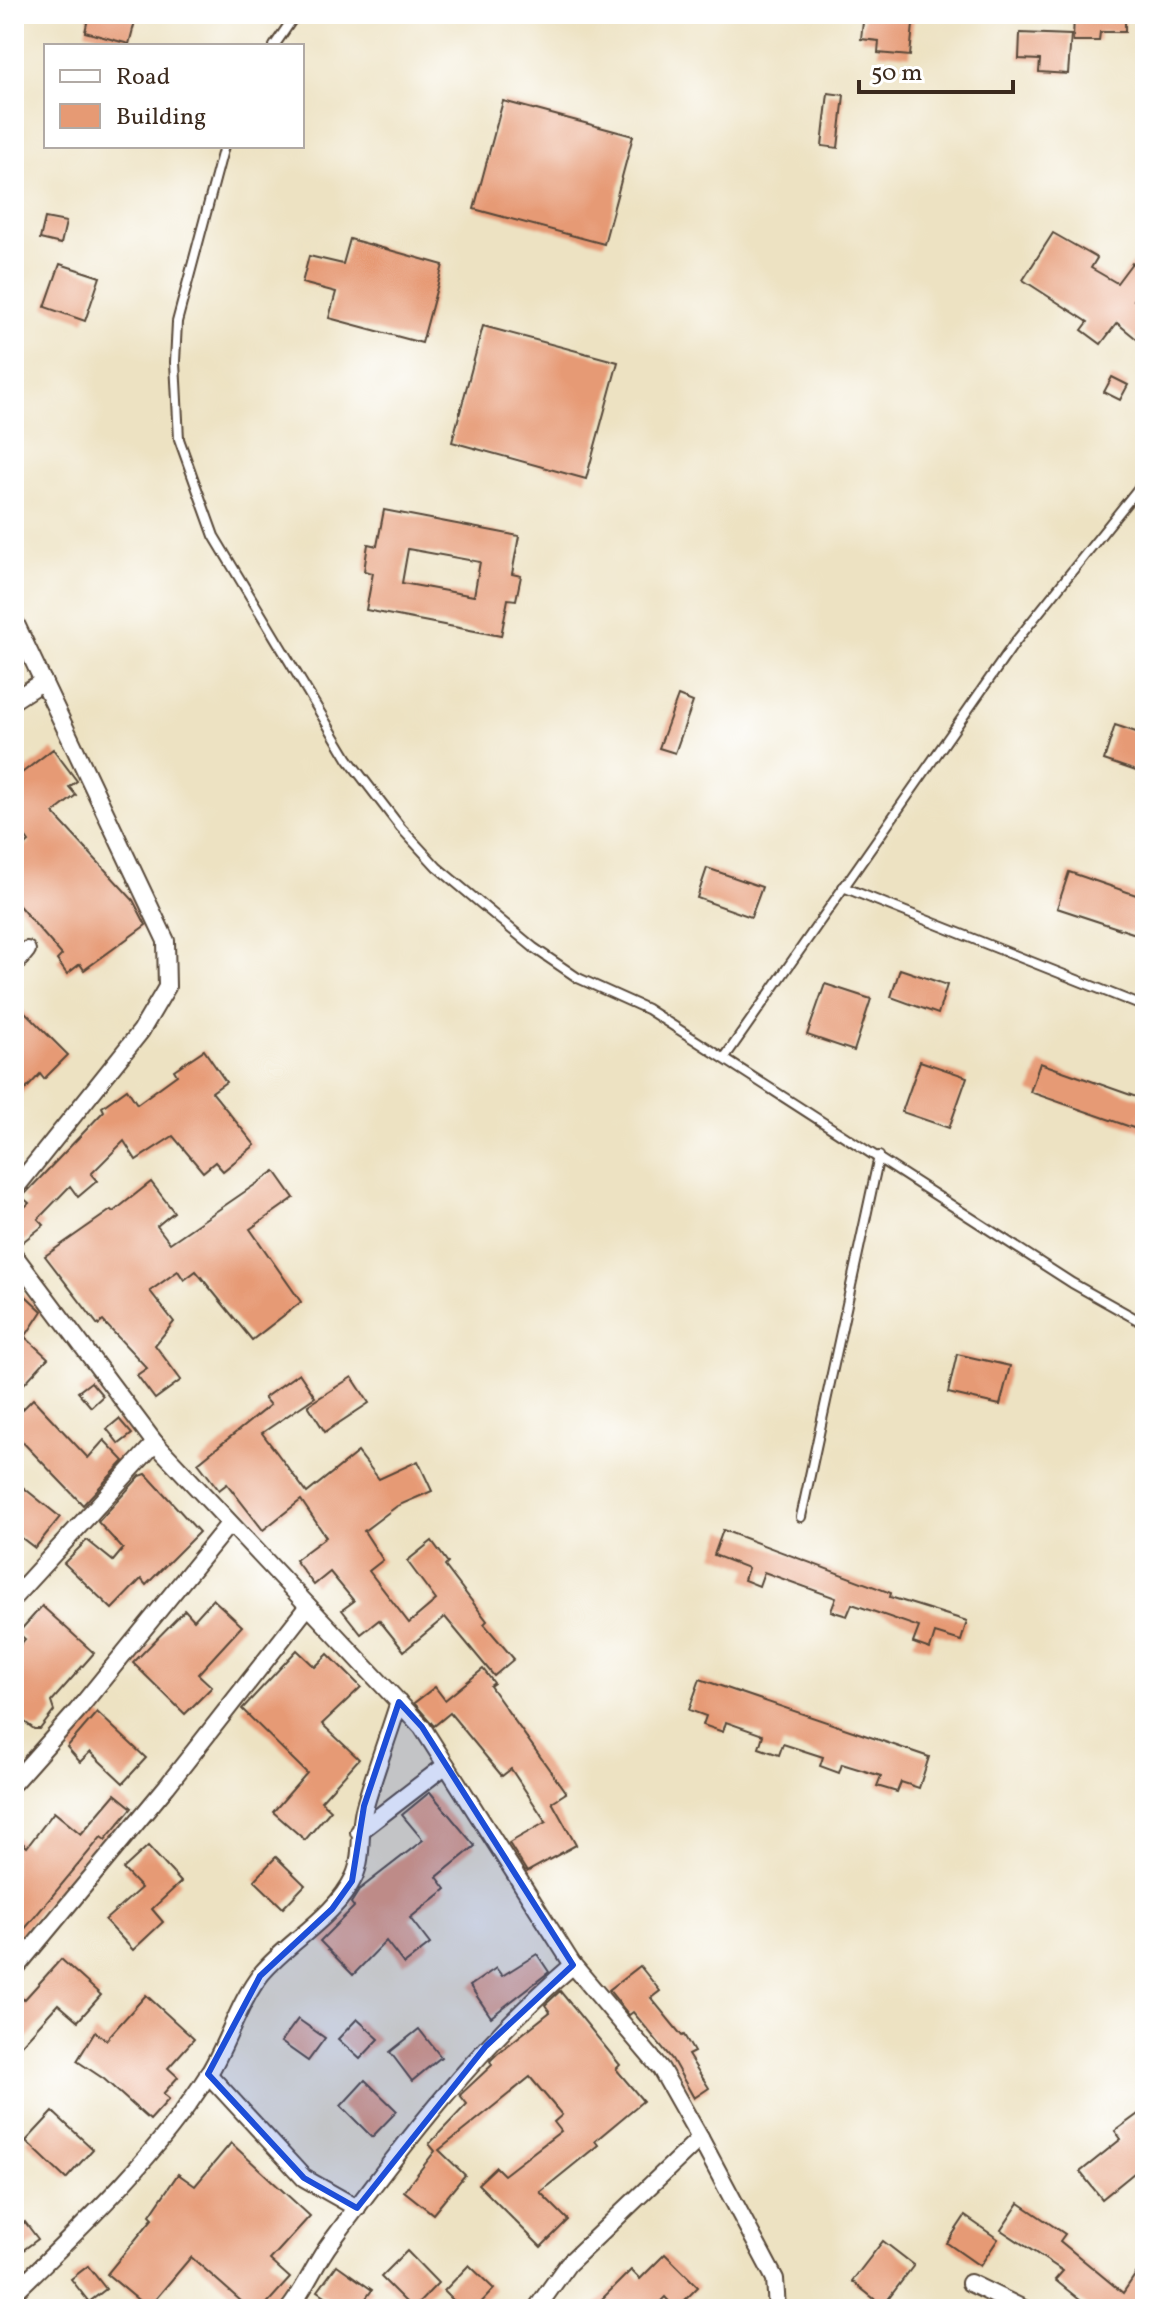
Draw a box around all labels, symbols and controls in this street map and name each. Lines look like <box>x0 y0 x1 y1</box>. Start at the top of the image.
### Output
legend <box>44 44 304 148</box>
scale bar <box>859 44 1013 94</box>
text: 50 m <box>871 57 923 91</box>
text: Road <box>116 61 170 95</box>
text: Building <box>116 101 206 135</box>

